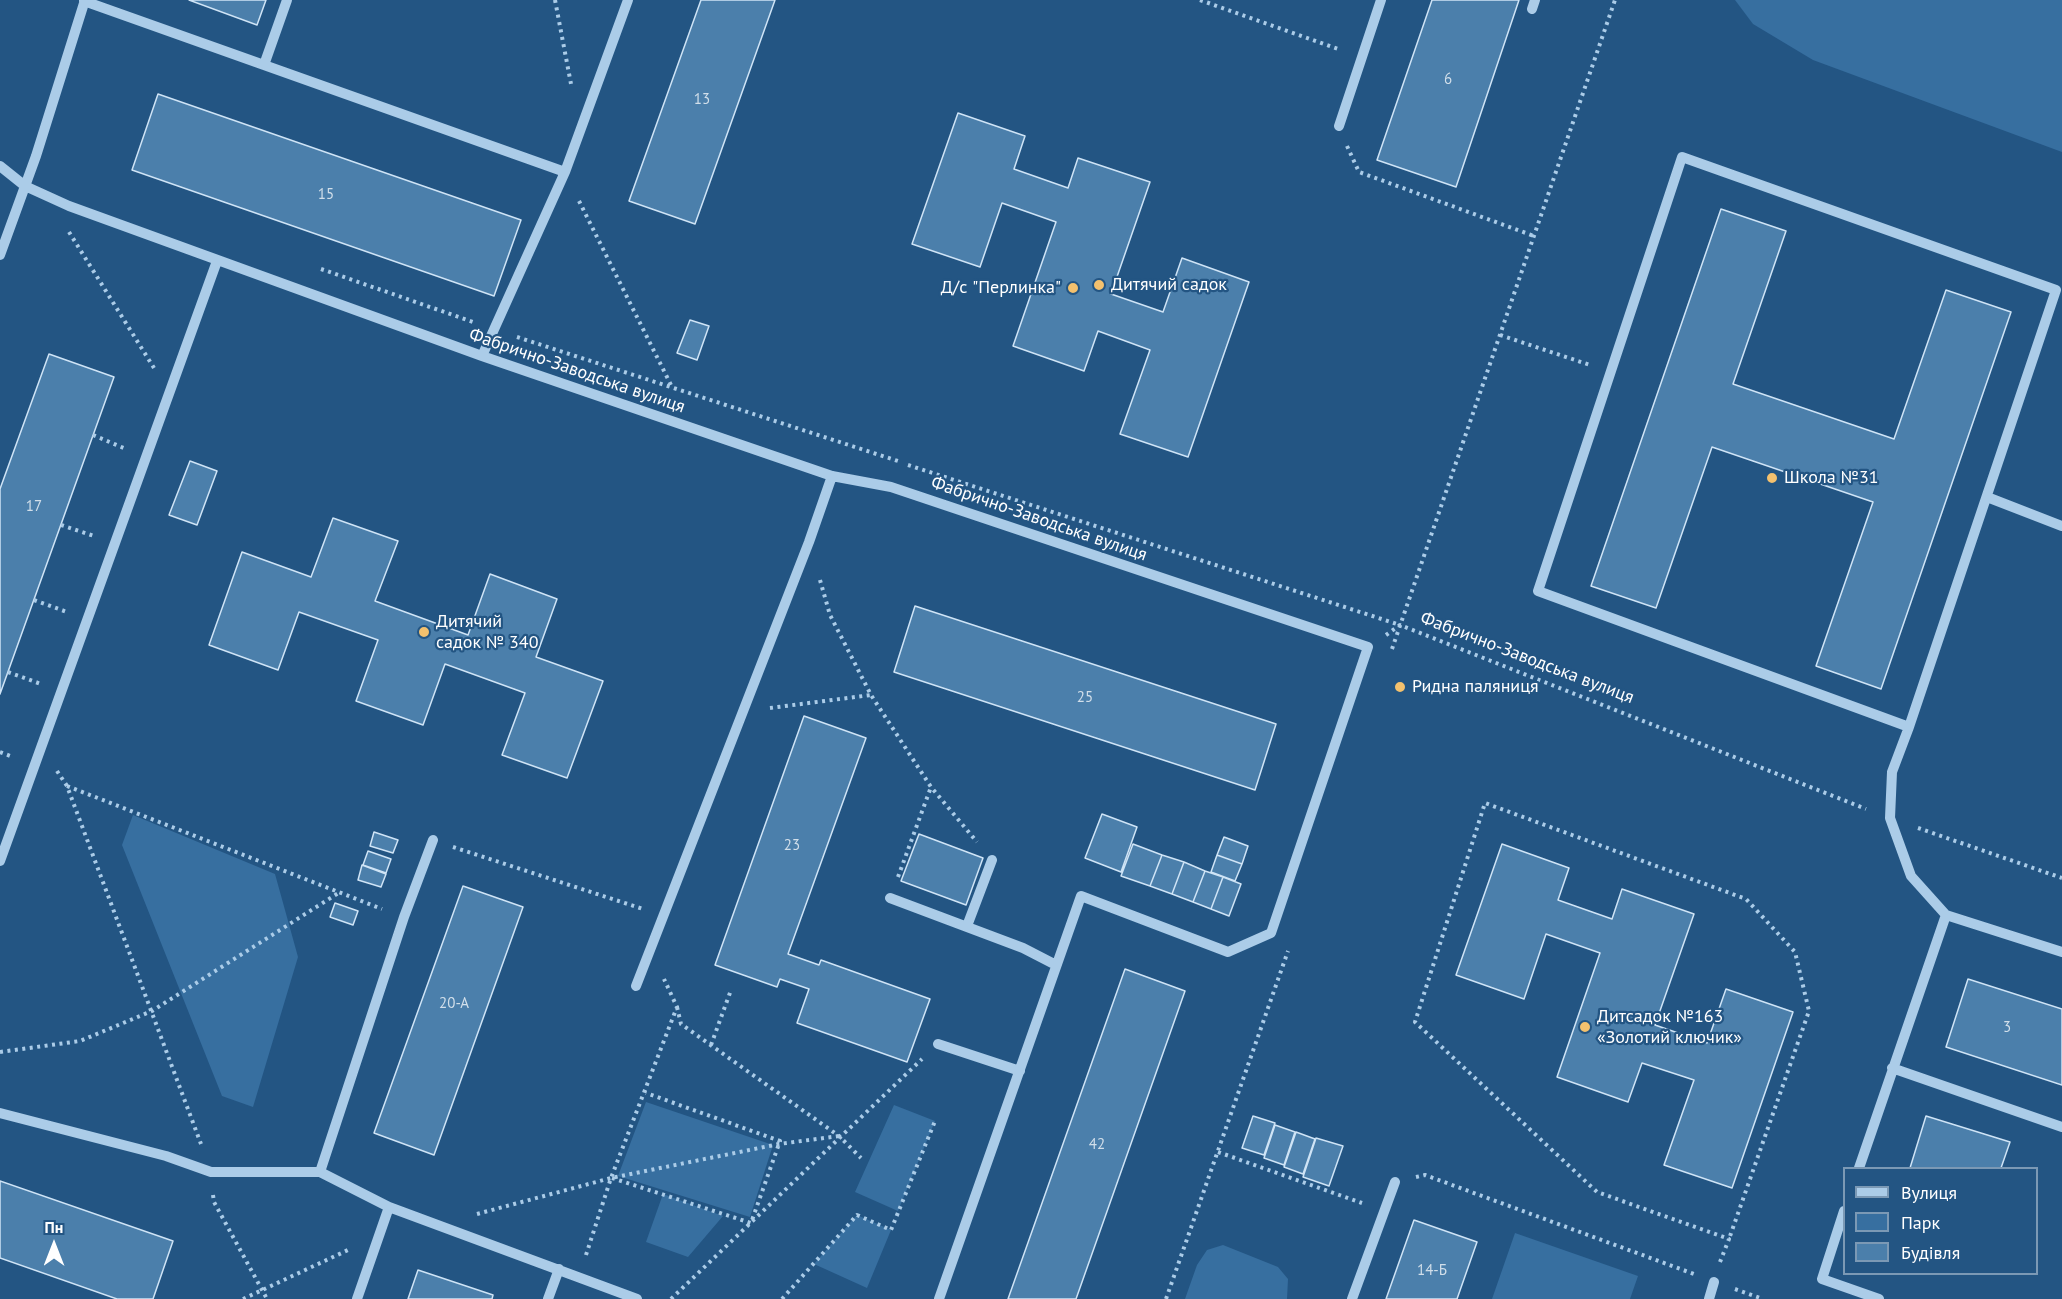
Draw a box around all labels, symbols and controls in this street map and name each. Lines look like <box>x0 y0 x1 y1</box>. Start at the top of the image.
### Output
house number: 6 <box>1444 71 1452 89</box>
house number: 13 <box>694 91 710 109</box>
house number: 15 <box>318 186 334 204</box>
place label: Дитячий садок <box>1111 274 1227 296</box>
place label: Д/с "Перлинка" <box>941 277 1061 299</box>
marker: Дитячий садок <box>1092 278 1106 292</box>
marker: Д/с "Перлинка" <box>1066 281 1080 295</box>
street label: Фабрично-Заводська вулиця <box>466 324 688 418</box>
place label: Школа №31 <box>1784 467 1879 489</box>
marker: Школа №31 <box>1765 471 1779 485</box>
street label: Фабрично-Заводська вулиця <box>928 472 1150 566</box>
house number: 17 <box>26 498 42 516</box>
street label: Фабрично-Заводська вулиця <box>1417 607 1637 709</box>
place label: Дитячий садок № 340 <box>436 611 538 654</box>
marker: Дитячий садок № 340 <box>417 625 431 639</box>
place label: Ридна паляниця <box>1412 676 1539 698</box>
marker: Ридна паляниця <box>1393 680 1407 694</box>
house number: 25 <box>1077 689 1093 707</box>
house number: 23 <box>784 837 800 855</box>
house number: 20-А <box>439 995 469 1013</box>
place label: Дитсадок №163 «Золотий ключик» <box>1597 1006 1742 1048</box>
house number: 3 <box>2003 1019 2011 1037</box>
marker: Дитсадок №163 «Золотий ключик» <box>1578 1020 1592 1034</box>
house number: 42 <box>1089 1136 1105 1154</box>
legend <box>1843 1167 2038 1275</box>
text: Вулиця <box>1901 1181 1957 1204</box>
text: Парк <box>1901 1211 1940 1234</box>
north arrow <box>24 1215 84 1275</box>
text: Пн <box>45 1217 63 1237</box>
text: Будівля <box>1901 1241 1960 1264</box>
house number: 14-Б <box>1417 1262 1447 1280</box>

